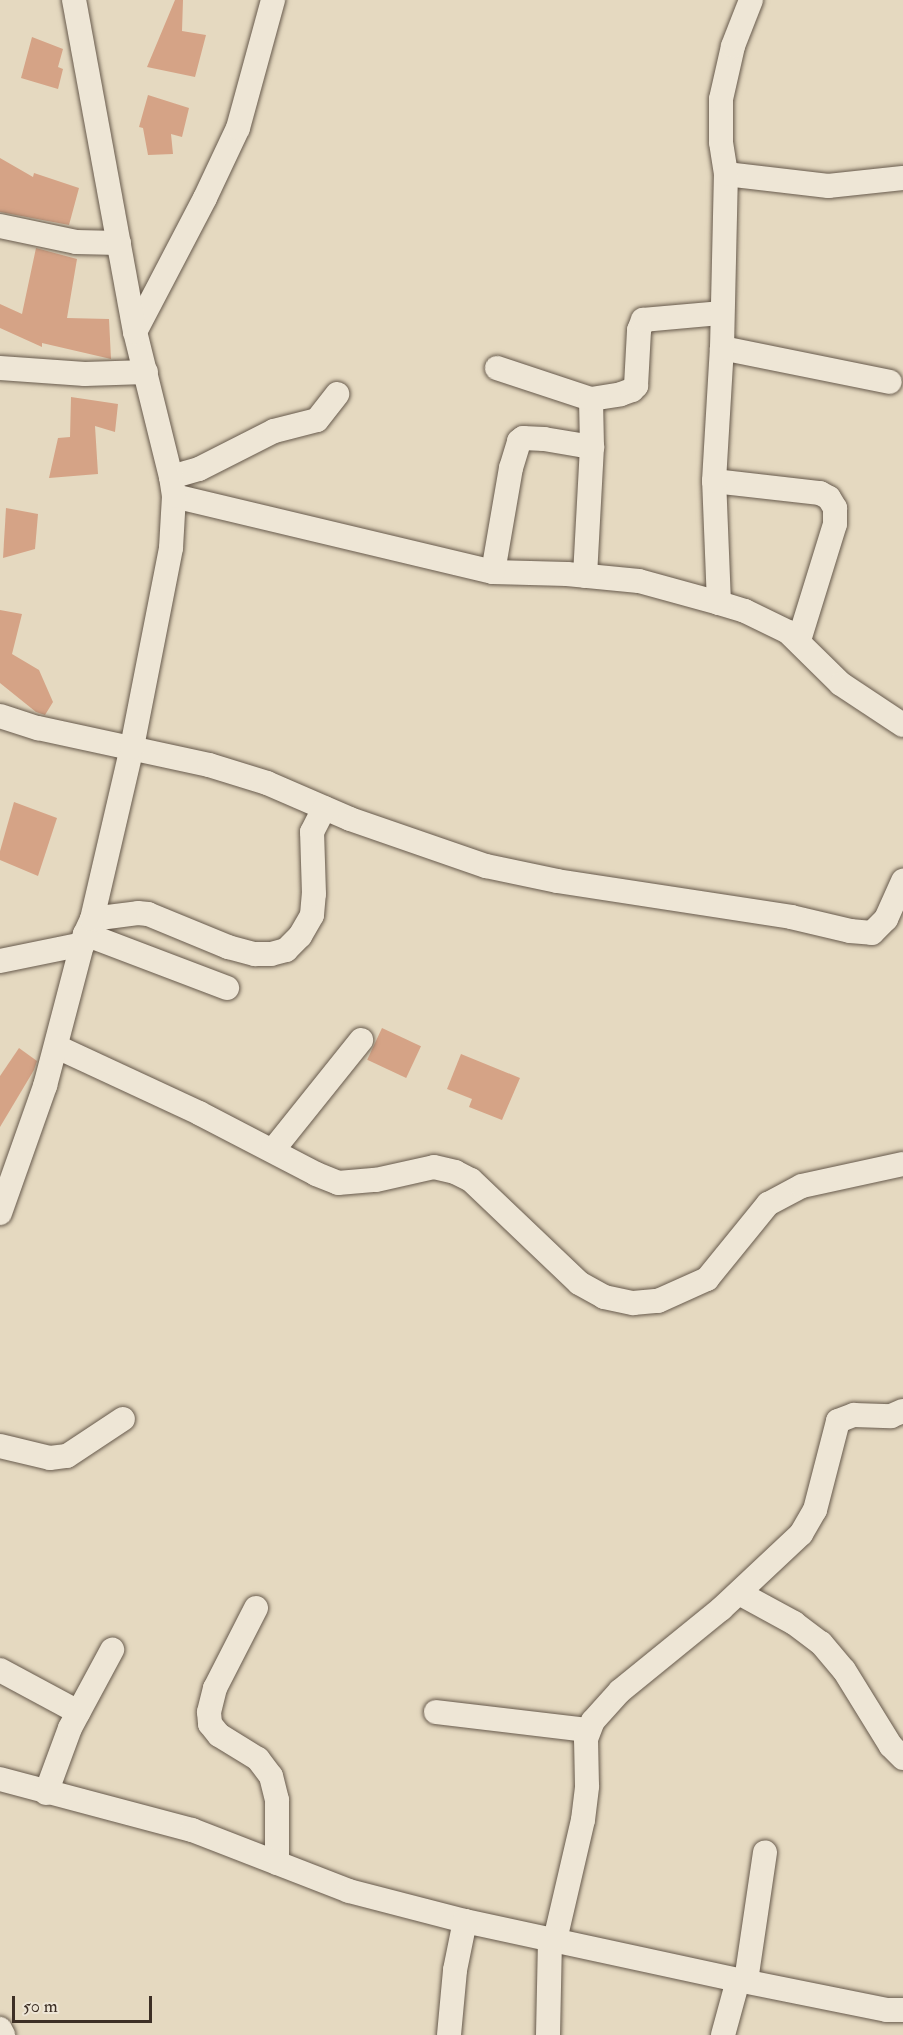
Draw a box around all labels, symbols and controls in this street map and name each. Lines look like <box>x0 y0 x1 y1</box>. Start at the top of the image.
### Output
scale bar <box>15 1984 154 2022</box>
text: 50 m <box>23 1995 58 2018</box>

